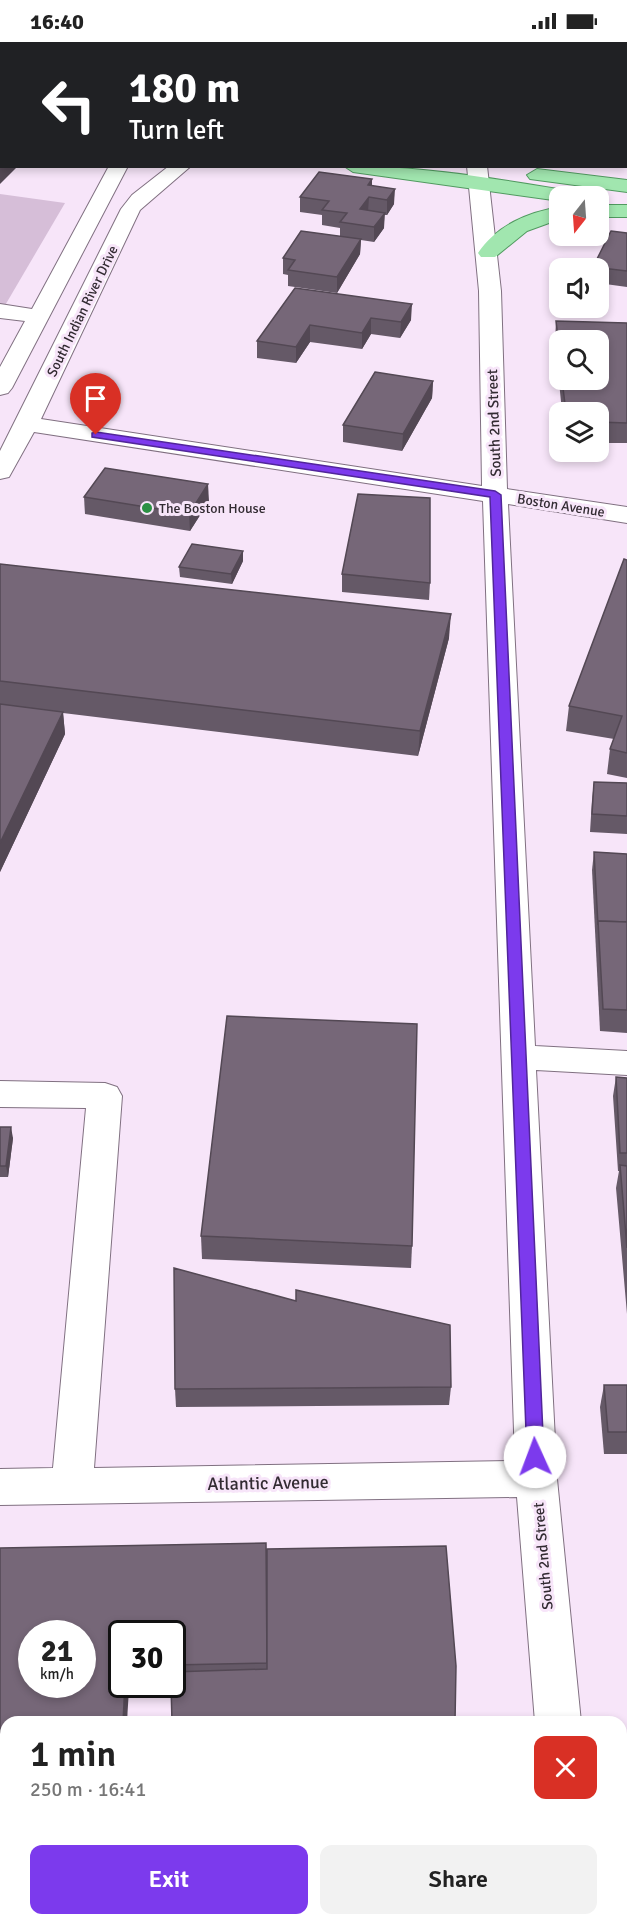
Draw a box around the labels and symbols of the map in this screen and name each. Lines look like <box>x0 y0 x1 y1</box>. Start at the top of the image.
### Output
north arrow <box>549 186 609 246</box>
street label: South Indian River Drive <box>43 243 122 380</box>
street label: South 2nd Street <box>483 369 505 477</box>
pin <box>70 373 121 435</box>
street label: Boston Avenue <box>516 490 606 521</box>
place label: The Boston House <box>159 500 266 517</box>
marker: The Boston House <box>140 501 154 515</box>
position arrow <box>503 1425 567 1489</box>
street label: Atlantic Avenue <box>207 1471 329 1495</box>
street label: South 2nd Street <box>529 1502 557 1610</box>
speed limit sign: 30 <box>108 1620 186 1698</box>

